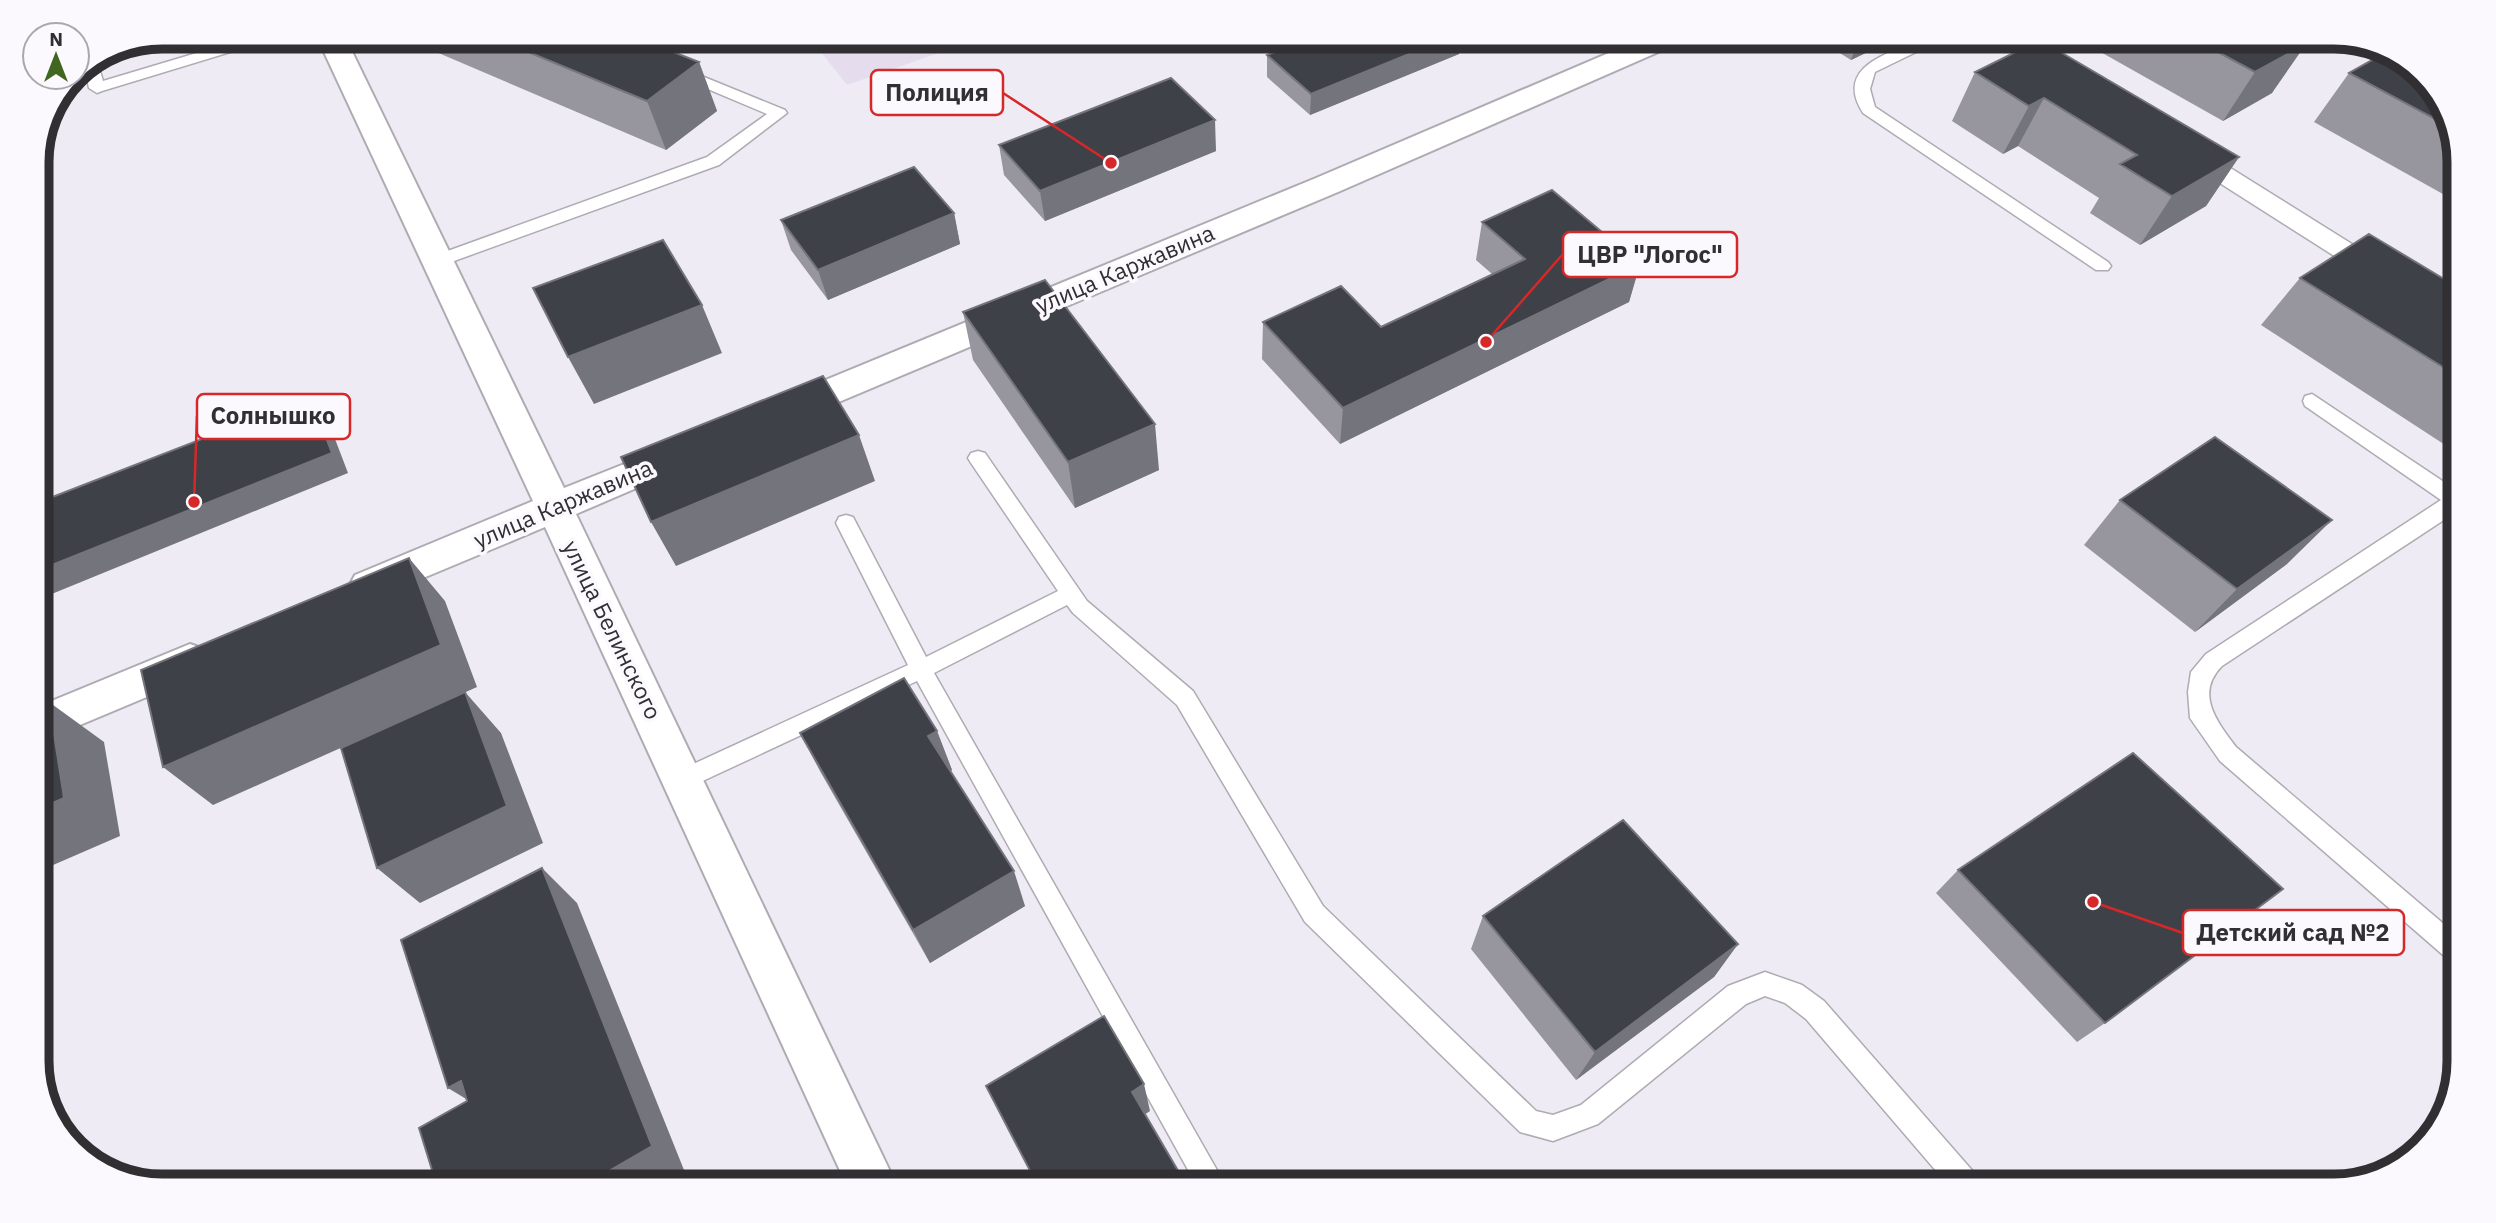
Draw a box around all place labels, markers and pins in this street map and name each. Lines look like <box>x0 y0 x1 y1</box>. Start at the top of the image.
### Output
callout: Полиция <box>871 70 1003 115</box>
callout: ЦВР "Логос" <box>1563 232 1737 277</box>
callout: Солнышко <box>197 394 350 439</box>
callout: Детский сад №2 <box>2183 910 2404 955</box>

